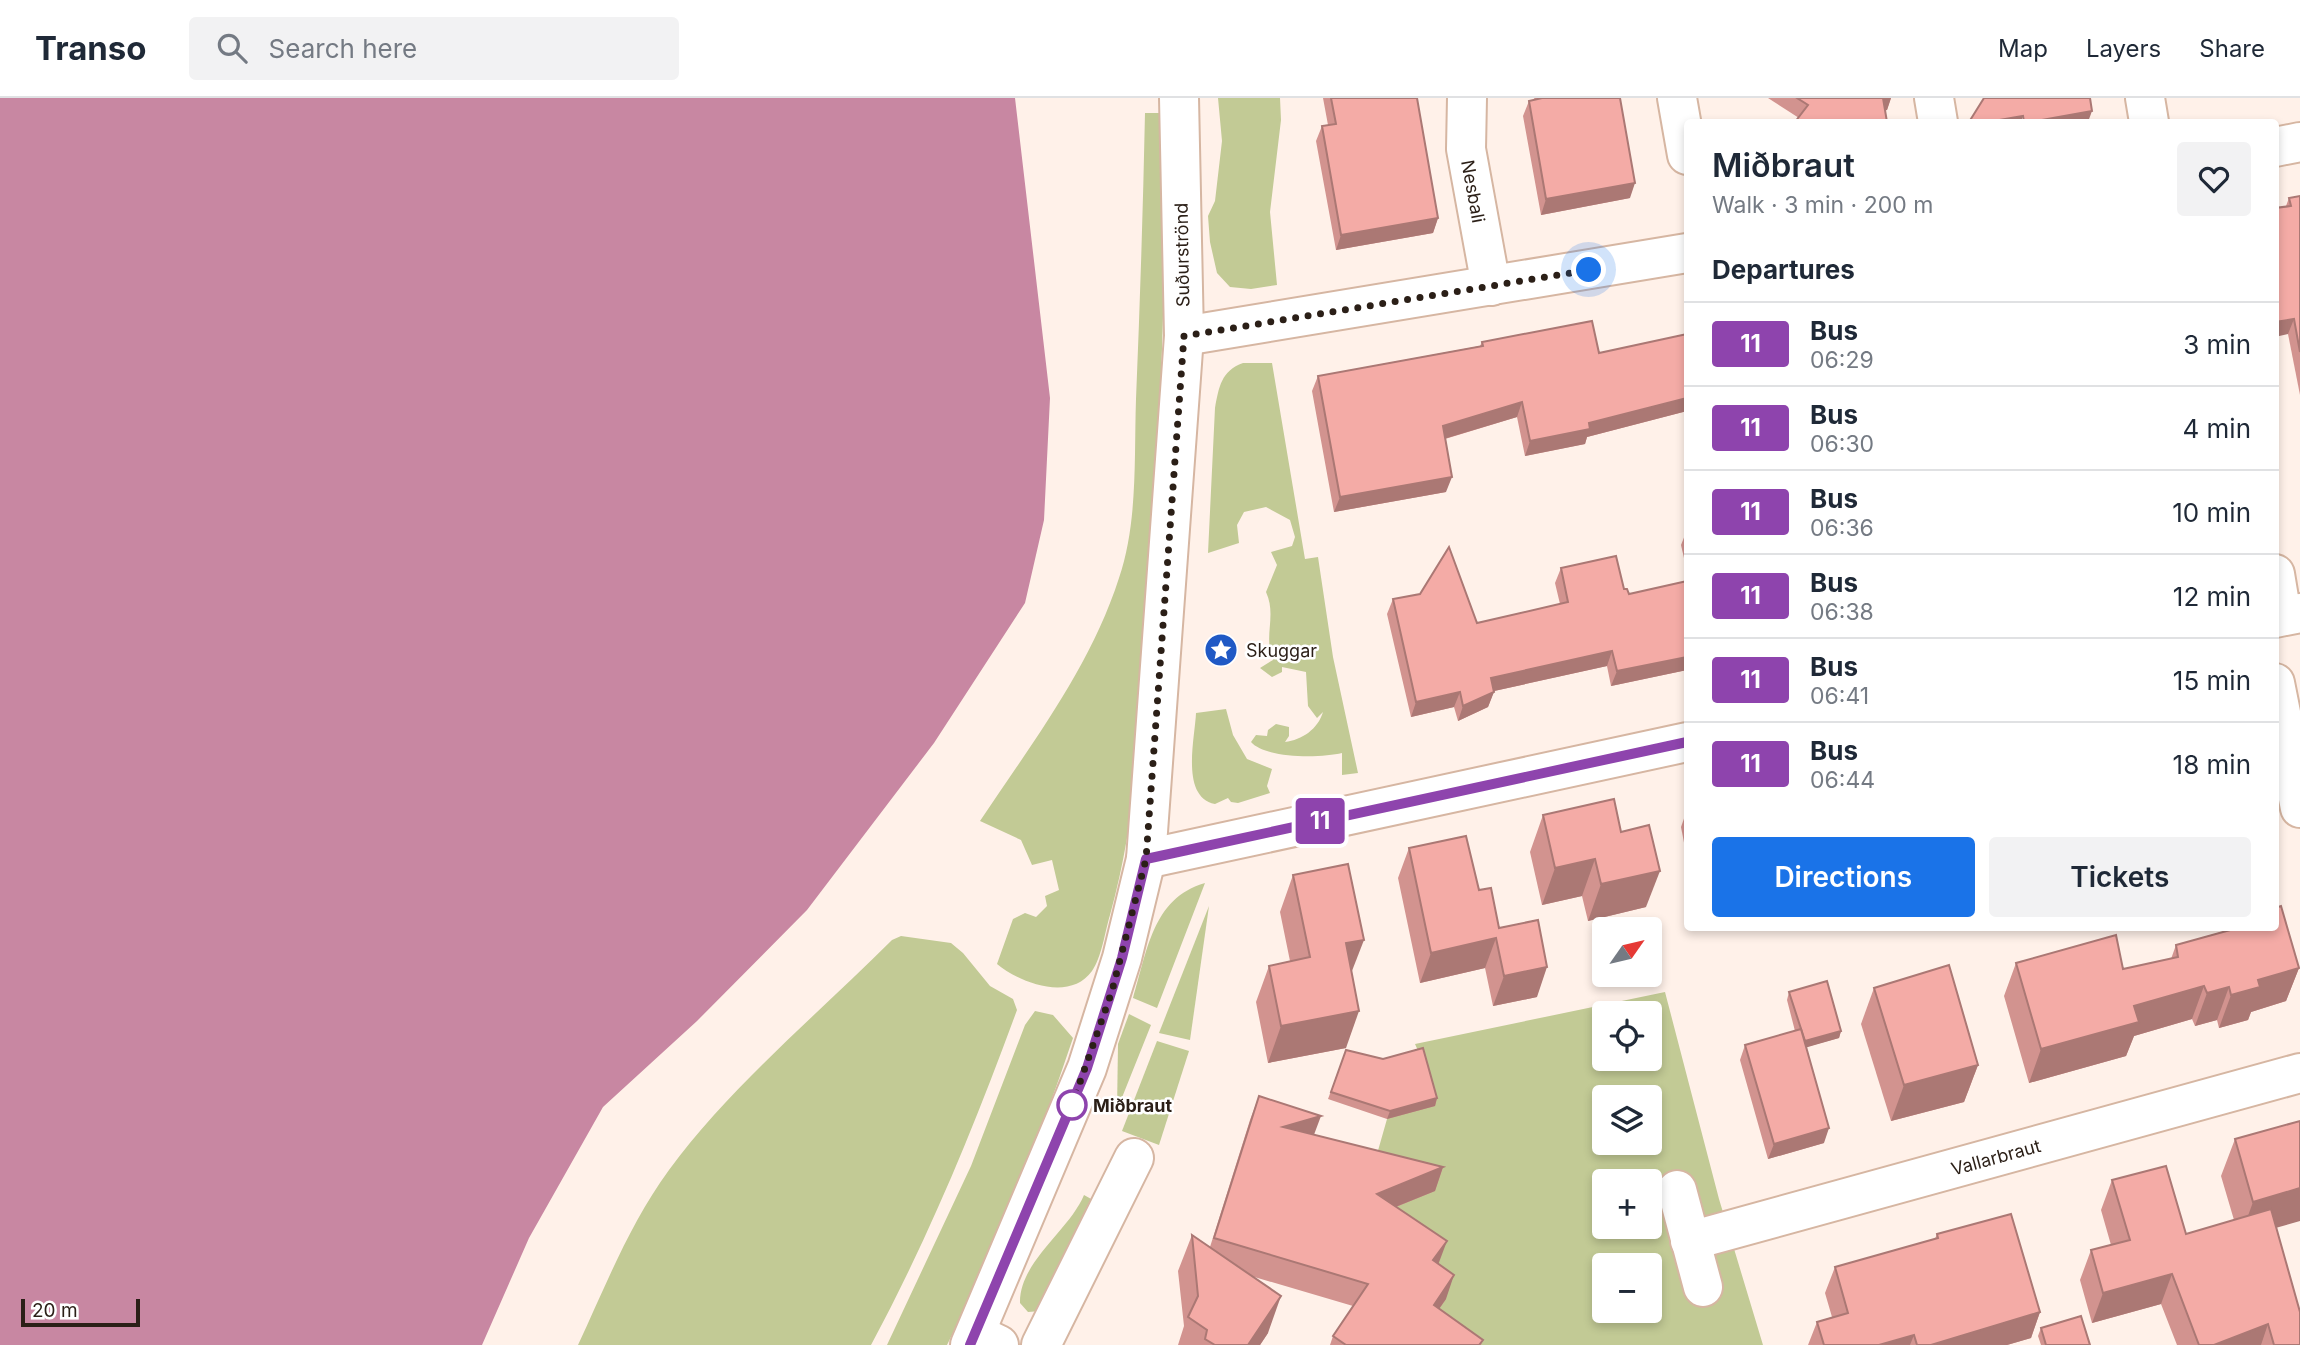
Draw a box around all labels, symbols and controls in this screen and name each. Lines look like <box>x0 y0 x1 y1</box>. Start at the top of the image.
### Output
search box <box>189 17 679 80</box>
text: Transo <box>35 28 147 68</box>
icon: search <box>213 29 251 67</box>
text: Search here <box>269 33 417 64</box>
text: Map <box>1998 34 2048 63</box>
text: Layers <box>2086 34 2161 63</box>
text: Share <box>2199 34 2265 63</box>
button: heart <box>2177 142 2251 216</box>
text: Miðbraut <box>1712 145 1855 185</box>
street label: Nesbali <box>1458 158 1490 224</box>
text: Walk · 3 min · 200 m <box>1712 191 1933 219</box>
street label: Suðurströnd <box>1171 203 1193 307</box>
your location <box>1571 252 1606 287</box>
text: Departures <box>1712 254 1855 285</box>
text: Bus <box>1810 315 1858 346</box>
text: 11 <box>1740 329 1761 358</box>
text: 3 min <box>2183 329 2251 360</box>
text: 06:29 <box>1810 346 1874 374</box>
text: Bus <box>1810 399 1858 430</box>
text: 11 <box>1740 413 1761 442</box>
text: 4 min <box>2182 413 2251 444</box>
text: 06:30 <box>1810 430 1874 458</box>
text: Bus <box>1810 483 1858 514</box>
text: 11 <box>1740 497 1761 526</box>
text: 10 min <box>2172 497 2251 528</box>
text: 06:36 <box>1810 514 1874 542</box>
text: Bus <box>1810 567 1858 598</box>
text: 11 <box>1740 581 1761 610</box>
text: 12 min <box>2173 581 2251 612</box>
text: 06:38 <box>1810 598 1874 626</box>
place icon: Skuggar <box>1202 631 1240 669</box>
place label: Skuggar <box>1246 640 1317 661</box>
text: Bus <box>1810 651 1858 682</box>
text: 11 <box>1740 665 1761 694</box>
text: 15 min <box>2173 665 2251 696</box>
text: 06:41 <box>1810 682 1869 710</box>
text: Bus <box>1810 735 1858 766</box>
text: 11 <box>1740 749 1761 778</box>
text: 18 min <box>2173 749 2251 780</box>
text: 06:44 <box>1810 766 1875 794</box>
line badge: 11 <box>1288 798 1352 844</box>
text: 11 <box>1310 806 1330 835</box>
button: Directions <box>1712 837 1975 917</box>
button: Tickets <box>1989 837 2251 917</box>
north arrow <box>1592 917 1662 987</box>
map controls <box>1592 917 1662 1323</box>
button: locate <box>1592 1001 1662 1071</box>
button: layers <box>1592 1085 1662 1155</box>
marker: Miðbraut <box>1057 1090 1087 1120</box>
place label: Miðbraut <box>1093 1095 1173 1116</box>
street label: Vallarbraut <box>1948 1134 2043 1179</box>
button: + <box>1592 1169 1662 1239</box>
button: − <box>1592 1253 1662 1323</box>
scale bar <box>21 1296 140 1328</box>
text: 20 m <box>32 1299 78 1322</box>

